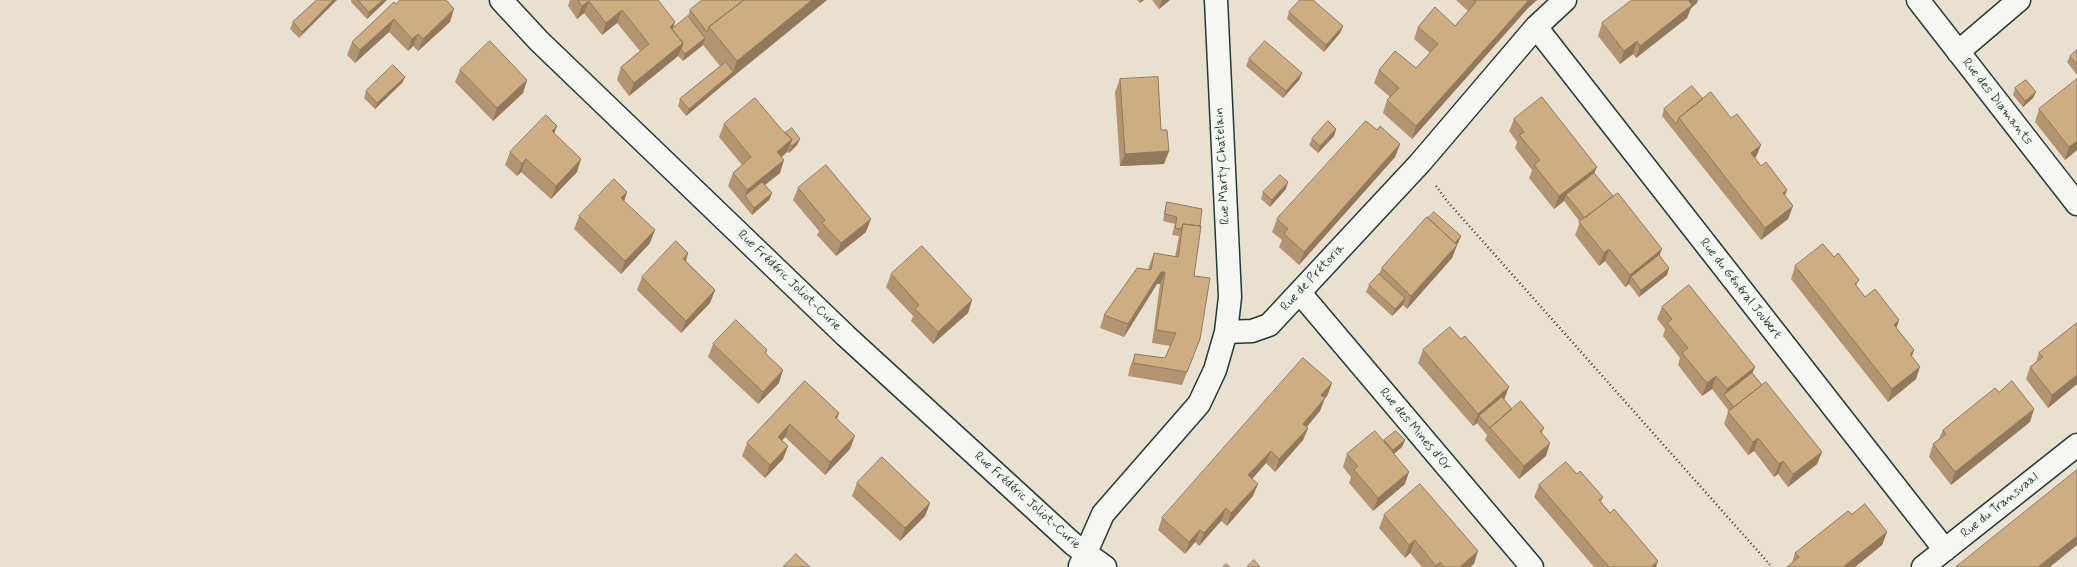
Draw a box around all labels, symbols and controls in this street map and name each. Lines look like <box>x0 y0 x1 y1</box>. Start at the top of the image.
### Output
street label: Rue des Diamants <box>1958 56 2036 148</box>
street label: Rue Marty Chatelain <box>1212 107 1234 225</box>
street label: Rue Frédéric Joliot-Curie <box>734 227 844 335</box>
street label: Rue du Général Joubert <box>1696 236 1784 342</box>
street label: Rue de Prétoria <box>1278 241 1348 315</box>
street label: Rue des Mines d'Or <box>1376 385 1454 475</box>
street label: Rue Frédéric Joliot-Curie <box>970 449 1084 553</box>
street label: Rue du Transvaal <box>1958 470 2042 542</box>

